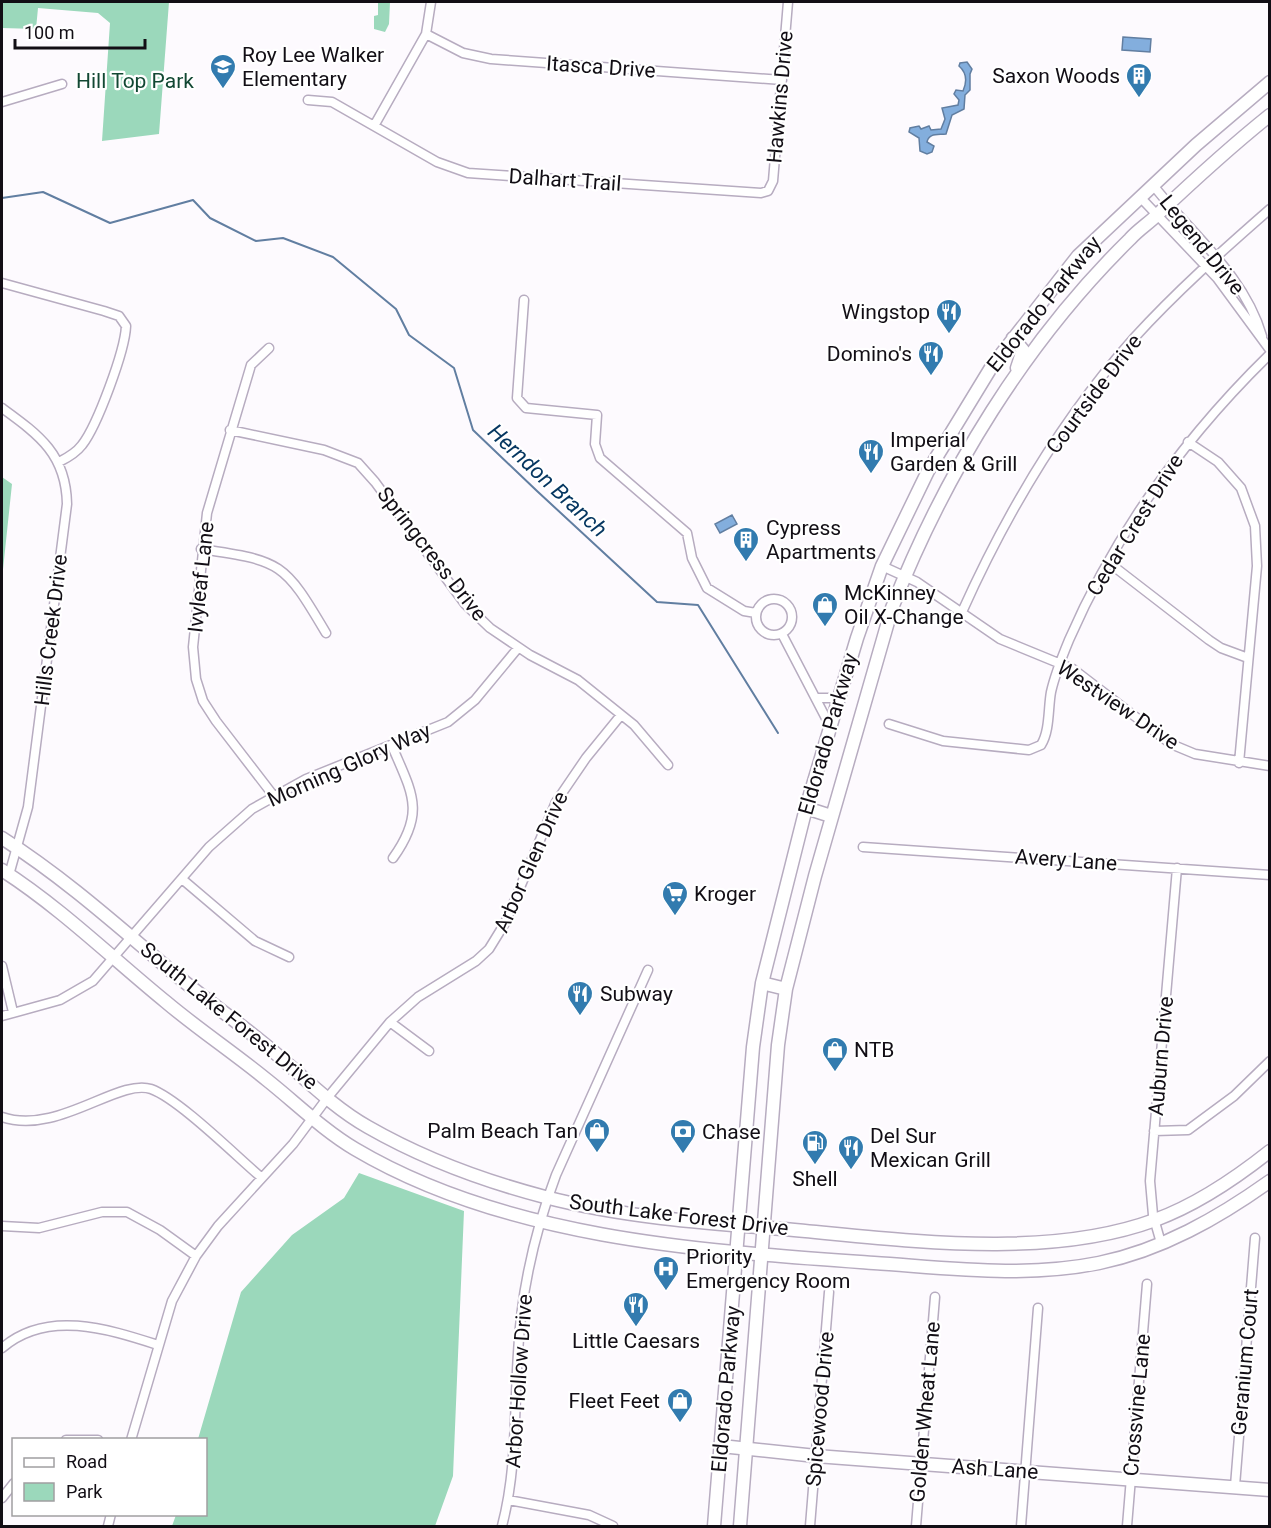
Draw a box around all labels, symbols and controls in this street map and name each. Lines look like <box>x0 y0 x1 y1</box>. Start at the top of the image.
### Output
scale bar <box>15 12 146 50</box>
text: 100 m <box>24 22 75 43</box>
street label: Hawkins Drive <box>762 30 798 164</box>
place label: Roy Lee Walker Elementary <box>242 43 384 91</box>
street label: Itasca Drive <box>545 51 657 83</box>
school or university icon: Roy Lee Walker Elementary <box>208 52 238 90</box>
building icon: Saxon Woods <box>1124 61 1154 99</box>
place label: Saxon Woods <box>992 64 1120 88</box>
park label: Hill Top Park <box>76 69 194 93</box>
street label: Dalhart Trail <box>508 164 622 196</box>
street label: Legend Drive <box>1155 190 1249 300</box>
street label: Eldorado Parkway <box>982 231 1106 377</box>
restaurant icon: Wingstop <box>934 297 964 335</box>
place label: Wingstop <box>842 300 930 324</box>
street label: Courtside Drive <box>1041 330 1147 458</box>
restaurant icon: Domino's <box>916 339 946 377</box>
place label: Domino's <box>827 342 912 366</box>
water label: Herndon Branch <box>483 419 612 542</box>
place label: Imperial Garden & Grill <box>890 428 1017 476</box>
restaurant icon: Imperial Garden & Grill <box>856 437 886 475</box>
street label: Cedar Crest Drive <box>1082 450 1188 600</box>
street label: Springcress Drive <box>372 482 492 626</box>
place label: Cypress Apartments <box>766 516 876 564</box>
street label: Ivyleaf Lane <box>183 520 219 634</box>
building icon: Cypress Apartments <box>731 525 761 563</box>
street label: Hills Creek Drive <box>30 553 72 707</box>
place label: McKinney Oil X-Change <box>844 581 964 629</box>
shop icon: McKinney Oil X-Change <box>810 590 840 628</box>
street label: Eldorado Parkway <box>793 650 863 818</box>
street label: Westview Drive <box>1053 655 1183 755</box>
street label: Morning Glory Way <box>264 718 434 812</box>
street label: Arbor Glen Drive <box>489 788 573 936</box>
street label: Avery Lane <box>1014 844 1118 876</box>
supermarket icon: Kroger <box>660 879 690 917</box>
place label: Kroger <box>694 882 756 906</box>
street label: South Lake Forest Drive <box>136 937 322 1095</box>
restaurant icon: Subway <box>565 979 595 1017</box>
place label: Subway <box>600 982 673 1006</box>
street label: Auburn Drive <box>1144 995 1178 1117</box>
shop icon: NTB <box>820 1035 850 1073</box>
place label: NTB <box>854 1038 894 1062</box>
shop icon: Palm Beach Tan <box>582 1116 612 1154</box>
bank icon: Chase <box>668 1117 698 1155</box>
place label: Palm Beach Tan <box>427 1119 578 1143</box>
place label: Chase <box>702 1120 761 1144</box>
place label: Del Sur Mexican Grill <box>870 1124 991 1172</box>
fuel station icon: Shell <box>800 1128 830 1166</box>
restaurant icon: Del Sur Mexican Grill <box>836 1133 866 1171</box>
place label: Shell <box>792 1167 838 1191</box>
street label: South Lake Forest Drive <box>568 1190 790 1240</box>
place label: Priority Emergency Room <box>686 1245 850 1293</box>
hospital icon: Priority Emergency Room <box>651 1254 681 1292</box>
street label: Geranium Court <box>1227 1288 1263 1436</box>
restaurant icon: Little Caesars <box>621 1290 651 1328</box>
street label: Arbor Hollow Drive <box>501 1293 537 1469</box>
street label: Eldorado Parkway <box>707 1305 745 1473</box>
street label: Golden Wheat Lane <box>905 1321 945 1503</box>
place label: Little Caesars <box>572 1329 700 1353</box>
street label: Spicewood Drive <box>801 1331 839 1487</box>
street label: Crossvine Lane <box>1119 1333 1155 1477</box>
shop icon: Fleet Feet <box>665 1386 695 1424</box>
place label: Fleet Feet <box>568 1389 660 1413</box>
legend <box>12 1438 207 1516</box>
text: Road <box>66 1451 107 1472</box>
street label: Ash Lane <box>951 1454 1039 1484</box>
text: Park <box>66 1481 103 1502</box>

